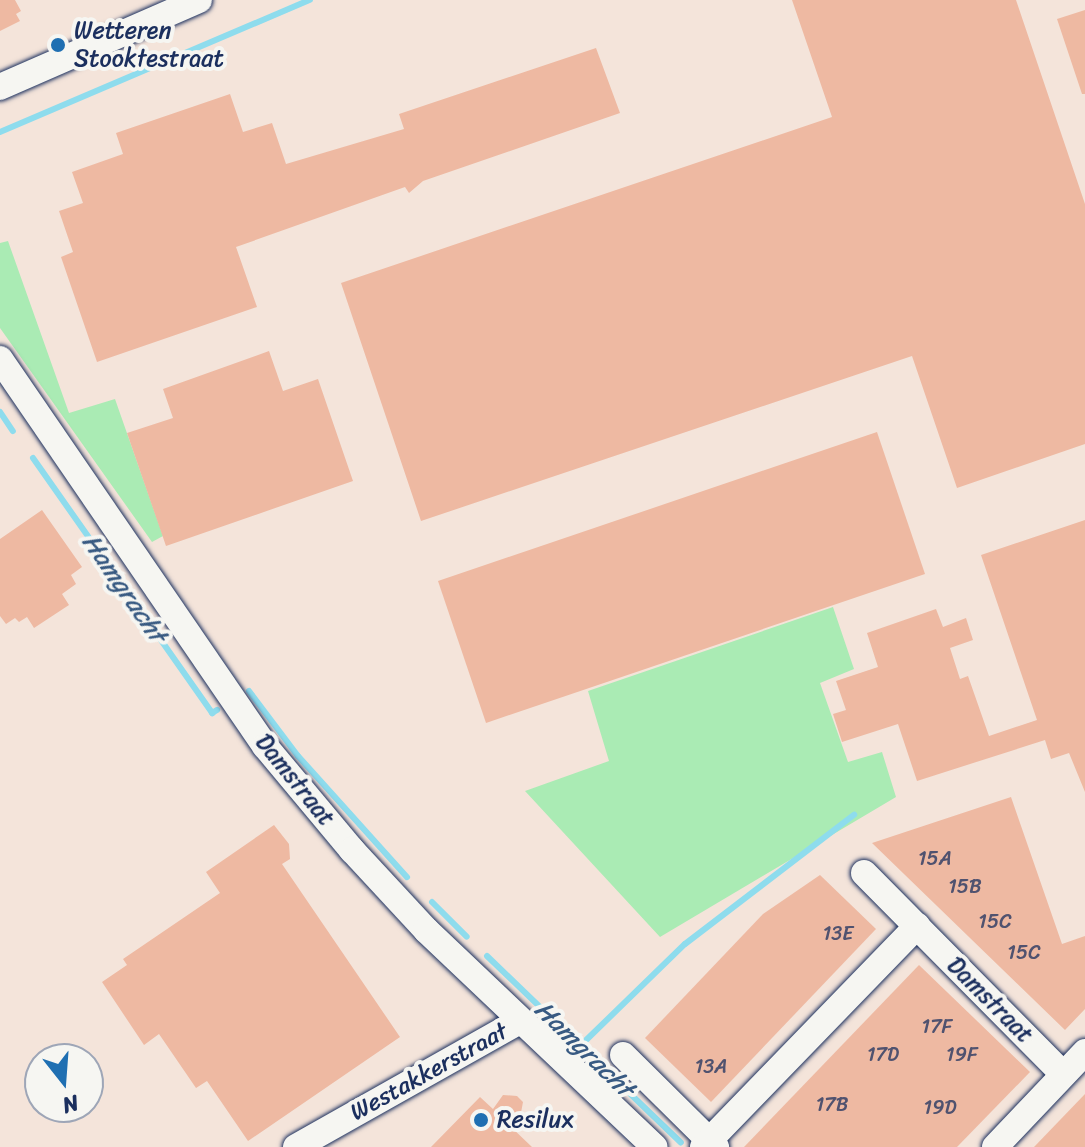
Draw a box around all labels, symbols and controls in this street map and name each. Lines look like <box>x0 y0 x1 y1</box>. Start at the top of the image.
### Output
place label: Wetteren Stooktestraat <box>74 17 224 73</box>
marker: Wetteren Stooktestraat <box>49 36 67 54</box>
water label: Hamgracht <box>75 528 173 648</box>
street label: Damstraat <box>249 728 341 832</box>
house number: 15A <box>918 846 952 870</box>
house number: 15B <box>948 874 982 898</box>
house number: 15C <box>978 909 1012 933</box>
house number: 13E <box>823 921 853 945</box>
house number: 15C <box>1007 940 1041 964</box>
street label: Damstraat <box>941 951 1039 1049</box>
water label: Hamgracht <box>528 994 640 1104</box>
house number: 17F <box>922 1014 952 1038</box>
street label: Westakkerstraat <box>345 1017 513 1127</box>
house number: 17D <box>867 1042 899 1066</box>
house number: 19F <box>946 1042 978 1066</box>
north arrow <box>24 1043 104 1123</box>
house number: 13A <box>695 1054 727 1078</box>
text: N <box>58 1084 84 1125</box>
house number: 17B <box>816 1092 848 1116</box>
house number: 19D <box>924 1095 956 1119</box>
place label: Resilux <box>497 1106 574 1134</box>
marker: Resilux <box>472 1111 490 1129</box>

